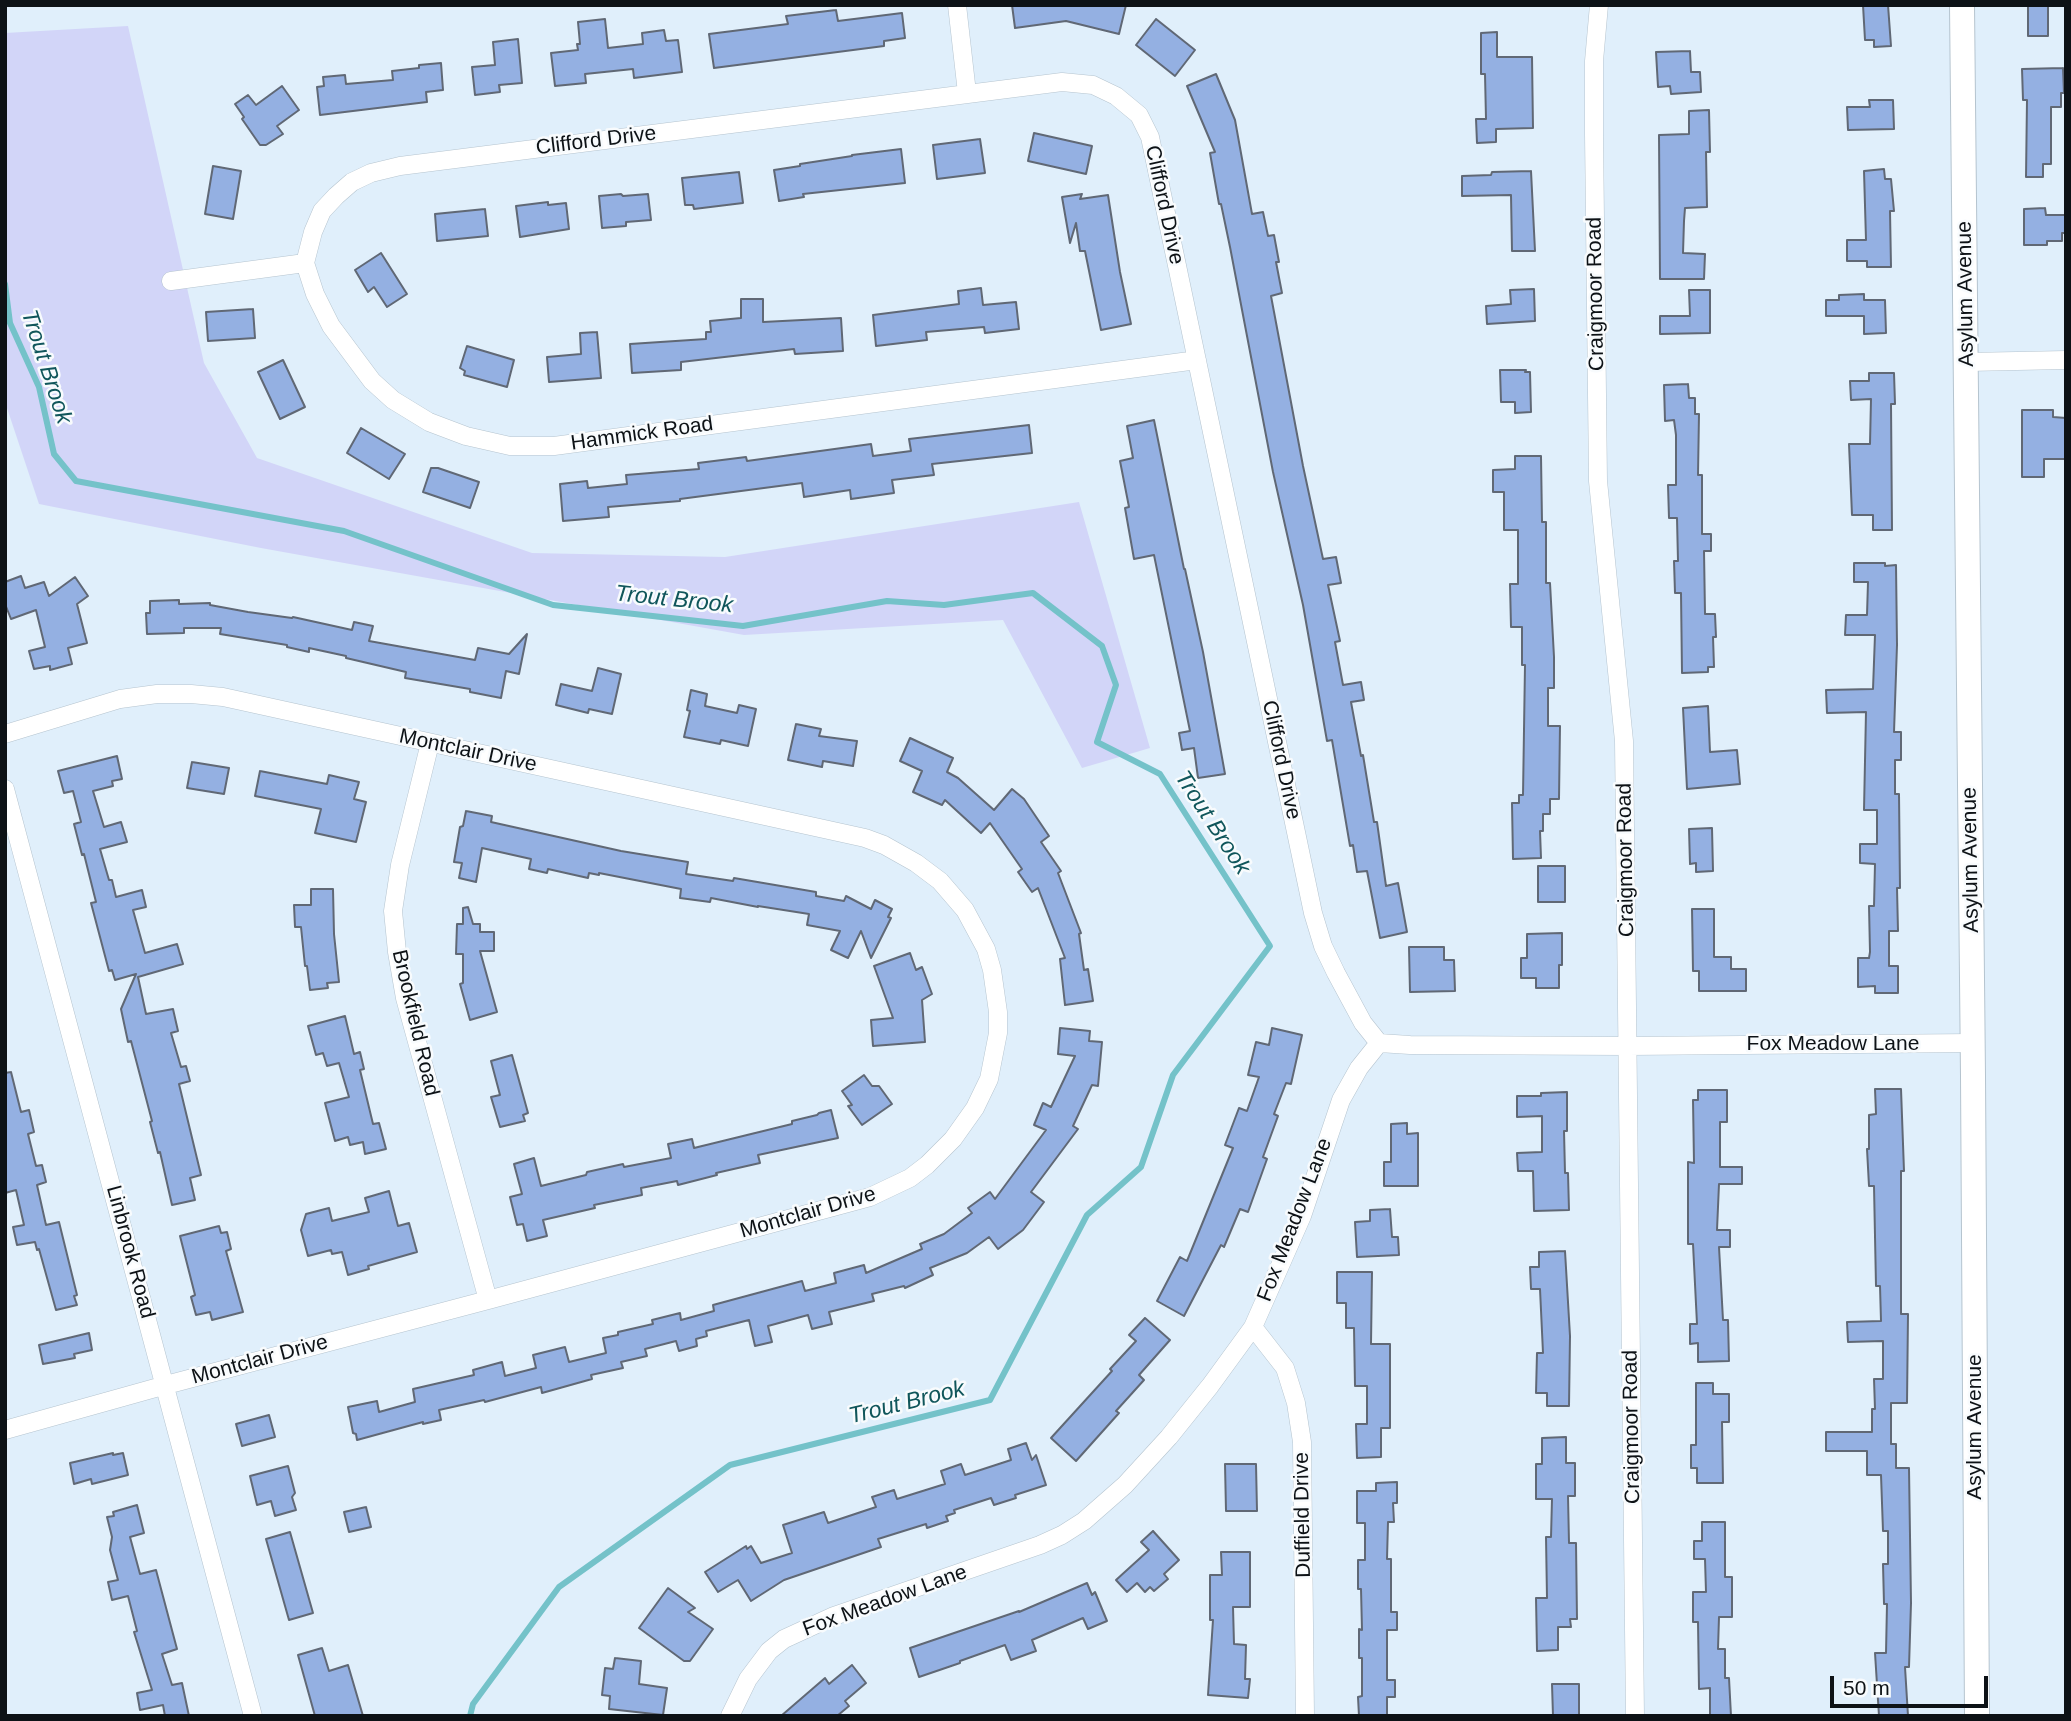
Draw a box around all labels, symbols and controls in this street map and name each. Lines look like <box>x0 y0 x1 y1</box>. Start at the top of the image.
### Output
street label: Clifford Drive <box>534 121 658 161</box>
street label: Clifford Drive <box>1139 143 1189 267</box>
street label: Craigmoor Road <box>1582 217 1610 371</box>
street label: Asylum Avenue <box>1952 221 1980 367</box>
water label: Trout Brook <box>15 306 77 428</box>
street label: Hammick Road <box>569 412 715 456</box>
water label: Trout Brook <box>614 580 734 620</box>
street label: Clifford Drive <box>1256 698 1306 822</box>
street label: Montclair Drive <box>397 724 539 778</box>
water label: Trout Brook <box>1168 766 1256 880</box>
street label: Craigmoor Road <box>1612 783 1640 937</box>
street label: Asylum Avenue <box>1957 787 1985 933</box>
street label: Brookfield Road <box>386 947 444 1099</box>
street label: Fox Meadow Lane <box>1747 1031 1919 1057</box>
street label: Fox Meadow Lane <box>1252 1135 1338 1305</box>
street label: Montclair Drive <box>737 1182 879 1244</box>
street label: Linbrook Road <box>100 1183 160 1321</box>
street label: Montclair Drive <box>189 1330 331 1390</box>
street label: Craigmoor Road <box>1618 1350 1646 1504</box>
street label: Asylum Avenue <box>1962 1354 1988 1500</box>
water label: Trout Brook <box>846 1375 968 1431</box>
street label: Duffield Drive <box>1289 1452 1317 1578</box>
street label: Fox Meadow Lane <box>800 1560 970 1642</box>
scale bar <box>1833 1662 1990 1706</box>
text: 50 m <box>1843 1676 1890 1699</box>

